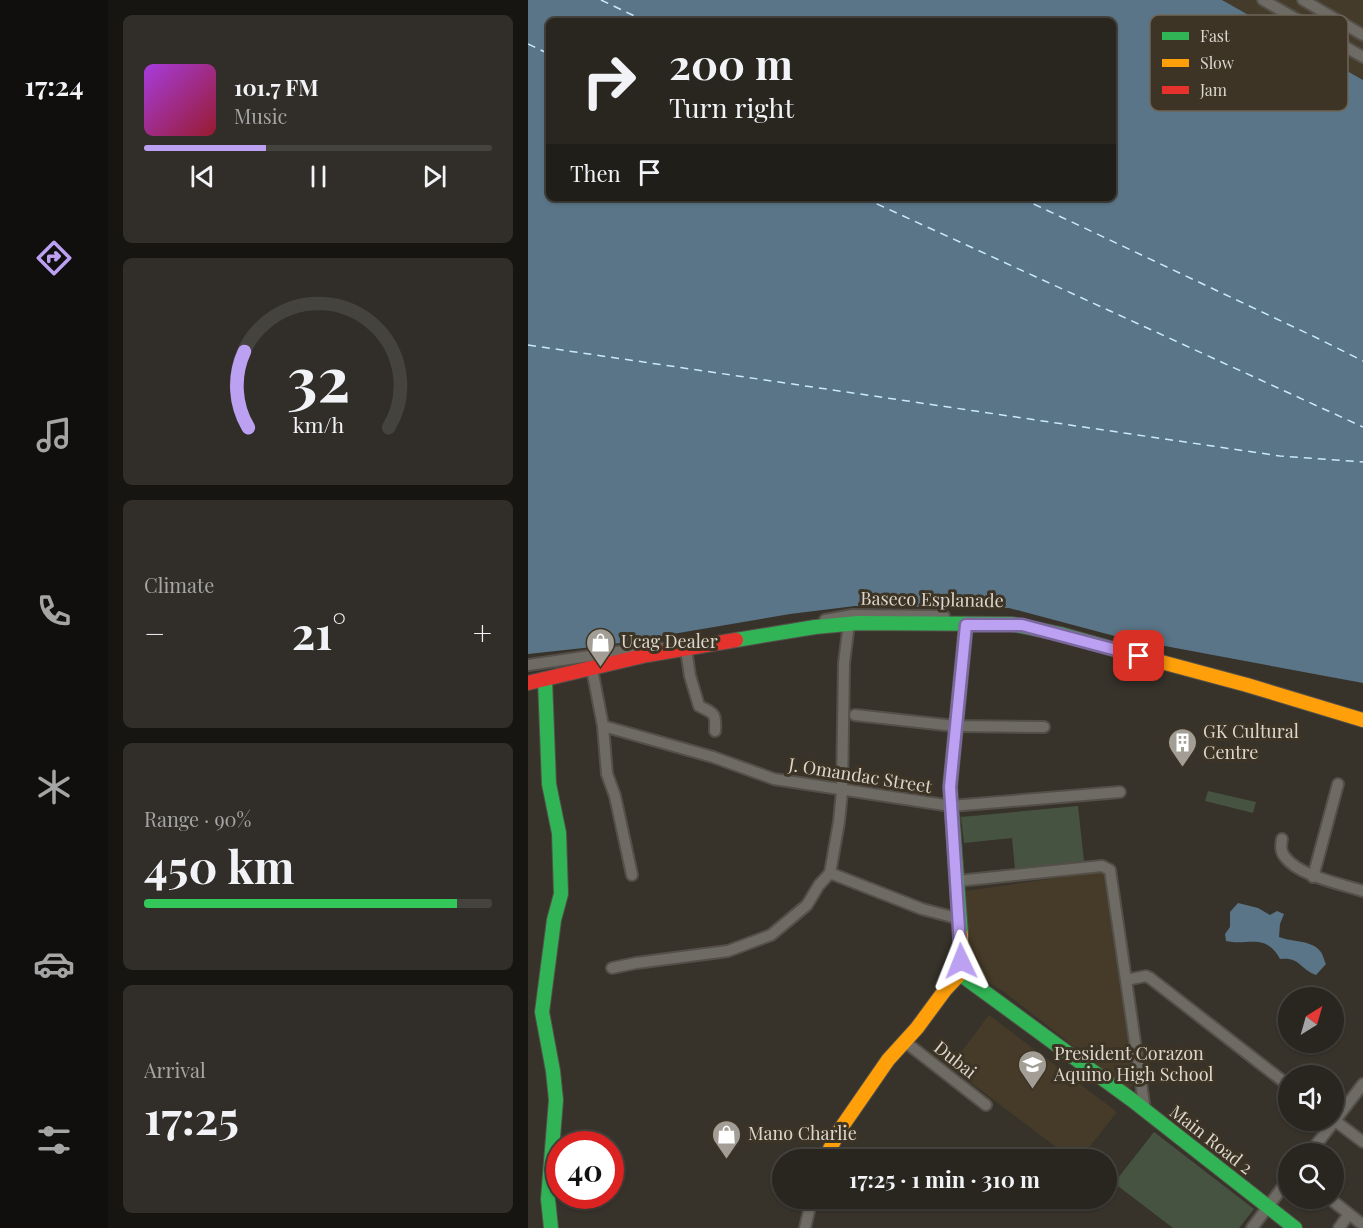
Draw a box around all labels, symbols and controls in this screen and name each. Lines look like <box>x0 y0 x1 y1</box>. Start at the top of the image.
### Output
legend <box>1150 15 1348 111</box>
text: Fast <box>1200 25 1230 46</box>
text: 200 m <box>669 35 793 91</box>
icon: right <box>570 42 648 120</box>
text: Slow <box>1200 52 1235 73</box>
text: 17:24 <box>25 67 83 103</box>
text: 101.7 FM <box>234 72 319 102</box>
text: Jam <box>1199 79 1227 100</box>
text: Turn right <box>669 89 794 125</box>
text: Music <box>234 102 287 129</box>
icon: arrive <box>633 156 666 189</box>
text: Then <box>570 158 621 188</box>
icon: previous <box>186 160 219 193</box>
icon: pause <box>302 160 335 193</box>
icon: next <box>418 160 451 193</box>
icon: directions <box>33 237 75 279</box>
text: 32 <box>286 335 350 419</box>
text: km/h <box>292 411 344 439</box>
icon: music <box>33 414 75 456</box>
text: Climate <box>144 571 214 598</box>
street label: Baseco Esplanade <box>860 586 1004 612</box>
icon: phone <box>33 590 75 632</box>
text: 21° <box>292 601 346 661</box>
text: − <box>144 610 165 654</box>
text: + <box>473 610 492 654</box>
shop icon: Ucag Dealer <box>584 626 616 668</box>
place label: Ucag Dealer <box>621 629 718 653</box>
pin <box>1113 630 1164 681</box>
icon: arrive <box>1122 639 1155 672</box>
place label: GK Cultural Centre <box>1203 719 1299 764</box>
building icon: GK Cultural Centre <box>1166 726 1198 768</box>
street label: J. Omandac Street <box>786 752 934 798</box>
icon: climate <box>33 766 75 808</box>
text: Range · 90% <box>144 805 251 832</box>
text: 450 km <box>144 835 294 895</box>
position arrow <box>929 929 993 993</box>
icon: car <box>33 943 75 985</box>
north arrow <box>1278 987 1344 1053</box>
map controls <box>1278 987 1344 1209</box>
street label: Dubai <box>929 1035 982 1083</box>
place label: President Corazon Aquino High School <box>1053 1041 1214 1086</box>
school or university icon: President Corazon Aquino High School <box>1017 1048 1049 1090</box>
text: Arrival <box>144 1056 206 1083</box>
button: sound <box>1278 1065 1344 1131</box>
text: 17:25 <box>144 1086 239 1146</box>
street label: Main Road 2 <box>1165 1099 1258 1179</box>
shop icon: Mano Charlie <box>711 1118 743 1160</box>
icon: filters <box>33 1119 75 1161</box>
place label: Mano Charlie <box>748 1121 857 1145</box>
speed limit sign: 40 <box>546 1131 624 1209</box>
button: search <box>1278 1143 1344 1209</box>
text: 17:25 · 1 min · 310 m <box>849 1164 1040 1194</box>

